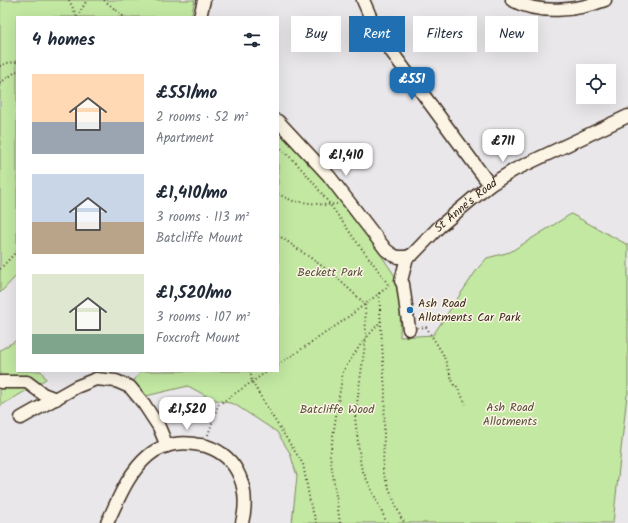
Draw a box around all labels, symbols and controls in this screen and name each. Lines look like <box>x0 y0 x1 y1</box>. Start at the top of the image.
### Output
chip: Buy <box>291 16 341 52</box>
chip: Rent <box>349 16 405 52</box>
chip: Filters <box>413 16 477 52</box>
chip: New <box>485 16 538 52</box>
text: 4 homes <box>32 27 95 54</box>
icon: filters <box>241 29 263 51</box>
map controls <box>576 64 616 104</box>
button: locate <box>576 64 616 104</box>
pin: £551 <box>388 67 436 101</box>
text: £551 <box>399 69 425 90</box>
text: £551/mo <box>156 80 217 107</box>
icon: home <box>64 90 112 138</box>
text: 2 rooms · 52 m² <box>156 107 248 128</box>
text: Apartment <box>156 128 214 149</box>
pin: £711 <box>479 129 527 163</box>
text: £711 <box>491 131 515 152</box>
pin: £1,410 <box>313 143 379 177</box>
text: £1,410 <box>329 145 363 166</box>
street label: St Anne's Road <box>429 173 502 237</box>
text: £1,410/mo <box>156 180 228 207</box>
icon: home <box>64 190 112 238</box>
text: 3 rooms · 113 m² <box>156 207 249 228</box>
text: Batcliffe Mount <box>156 228 243 249</box>
park label: Beckett Park <box>297 263 363 282</box>
text: £1,520/mo <box>156 280 232 307</box>
icon: home <box>64 290 112 338</box>
place label: Ash Road Allotments Car Park <box>418 294 521 327</box>
marker: Ash Road Allotments Car Park <box>405 305 415 315</box>
text: 3 rooms · 107 m² <box>156 307 250 328</box>
text: Foxcroft Mount <box>156 328 240 349</box>
pin: £1,520 <box>154 397 220 431</box>
park label: Ash Road Allotments <box>483 398 537 431</box>
text: £1,520 <box>168 399 206 420</box>
park label: Batcliffe Wood <box>300 400 375 419</box>

